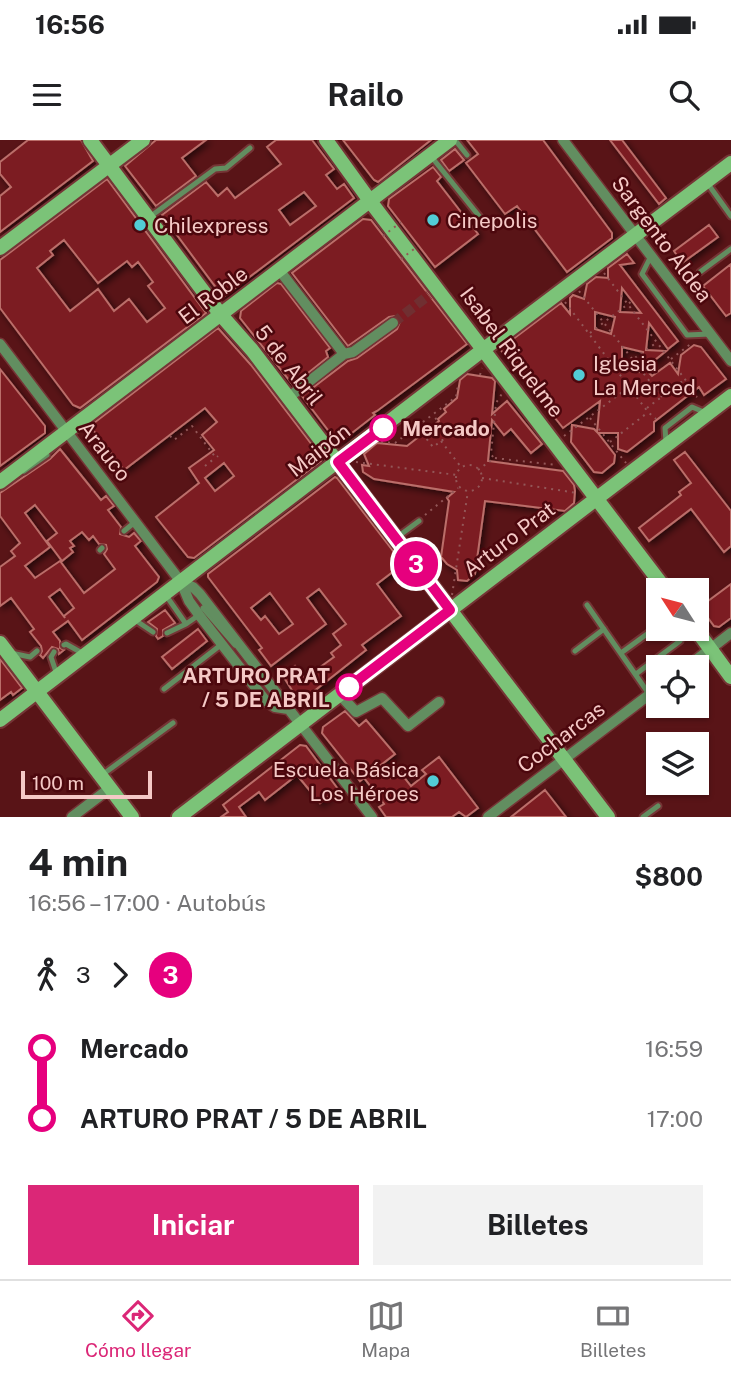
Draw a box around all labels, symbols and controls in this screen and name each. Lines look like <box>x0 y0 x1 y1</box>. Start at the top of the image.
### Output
text: 16:56 <box>35 9 105 40</box>
icon: menu <box>28 76 66 114</box>
text: Railo <box>327 76 404 113</box>
icon: search <box>665 76 703 114</box>
street label: Sargento Aldea <box>607 171 717 307</box>
place label: Cinepolis <box>447 208 537 233</box>
marker: Cinepolis <box>425 212 441 228</box>
place label: Chilexpress <box>154 213 268 238</box>
marker: Chilexpress <box>132 217 148 233</box>
street label: El Roble <box>173 261 253 329</box>
street label: Isabel Riquelme <box>455 282 569 422</box>
street label: 5 de Abril <box>250 320 328 410</box>
place label: Iglesia La Merced <box>593 351 696 400</box>
marker: Iglesia La Merced <box>571 367 587 383</box>
marker: Mercado <box>370 415 396 441</box>
street label: Arauco <box>74 416 136 486</box>
place label: Mercado <box>402 416 490 441</box>
street label: Maipón <box>283 418 355 482</box>
street label: Arturo Prat <box>458 496 560 582</box>
line badge: 3 <box>393 541 439 587</box>
text: 3 <box>408 550 424 578</box>
north arrow <box>646 578 709 640</box>
map controls <box>646 578 709 795</box>
button: locate <box>646 655 709 718</box>
place label: ARTURO PRAT / 5 DE ABRIL <box>182 663 330 712</box>
marker: ARTURO PRAT / 5 DE ABRIL <box>336 674 362 700</box>
street label: Cocharcas <box>512 696 610 778</box>
button: layers <box>646 732 709 795</box>
place label: Escuela Básica Los Héroes <box>273 757 419 806</box>
scale bar <box>21 768 152 800</box>
text: 100 m <box>32 772 84 794</box>
marker: Escuela Básica Los Héroes <box>425 773 441 789</box>
text: 4 min <box>28 840 128 885</box>
text: $800 <box>635 861 703 892</box>
text: 16:56 – 17:00 · Autobús <box>28 889 266 916</box>
icon: walk <box>28 956 66 994</box>
icon: forward <box>101 956 139 994</box>
text: 3 <box>76 961 91 988</box>
text: 3 <box>163 961 178 989</box>
text: Mercado <box>80 1033 189 1064</box>
text: 16:59 <box>645 1035 703 1062</box>
text: ARTURO PRAT / 5 DE ABRIL <box>80 1103 427 1134</box>
text: 17:00 <box>647 1105 703 1132</box>
button: Iniciar <box>28 1185 359 1265</box>
button: Billetes <box>373 1185 703 1265</box>
tab: Cómo llegar <box>85 1297 191 1361</box>
tab: Mapa <box>361 1297 410 1361</box>
tab: Billetes <box>580 1297 646 1361</box>

